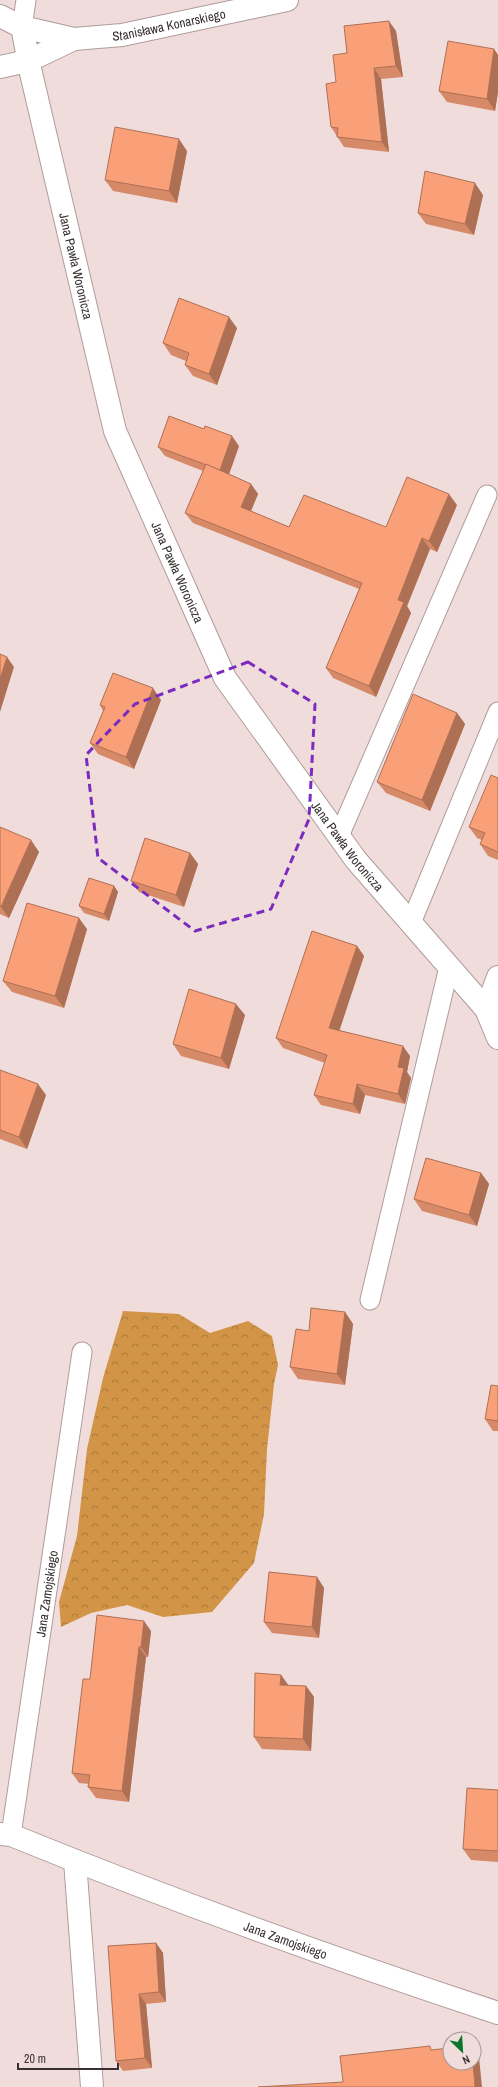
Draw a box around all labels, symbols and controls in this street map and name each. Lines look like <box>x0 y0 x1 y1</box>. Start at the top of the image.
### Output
street label: Stanisława Konarskiego <box>112 5 227 45</box>
street label: Jana Pawła Woronicza <box>55 211 97 321</box>
street label: Jana Pawła Woronicza <box>147 519 207 626</box>
street label: Jana Pawła Woronicza <box>307 798 387 895</box>
street label: Jana Zamojskiego <box>32 1549 62 1638</box>
street label: Jana Zamojskiego <box>241 1918 329 1963</box>
north arrow <box>442 2031 482 2071</box>
scale bar <box>18 2045 118 2071</box>
text: 20 m <box>24 2051 46 2067</box>
text: N <box>460 2052 472 2068</box>

